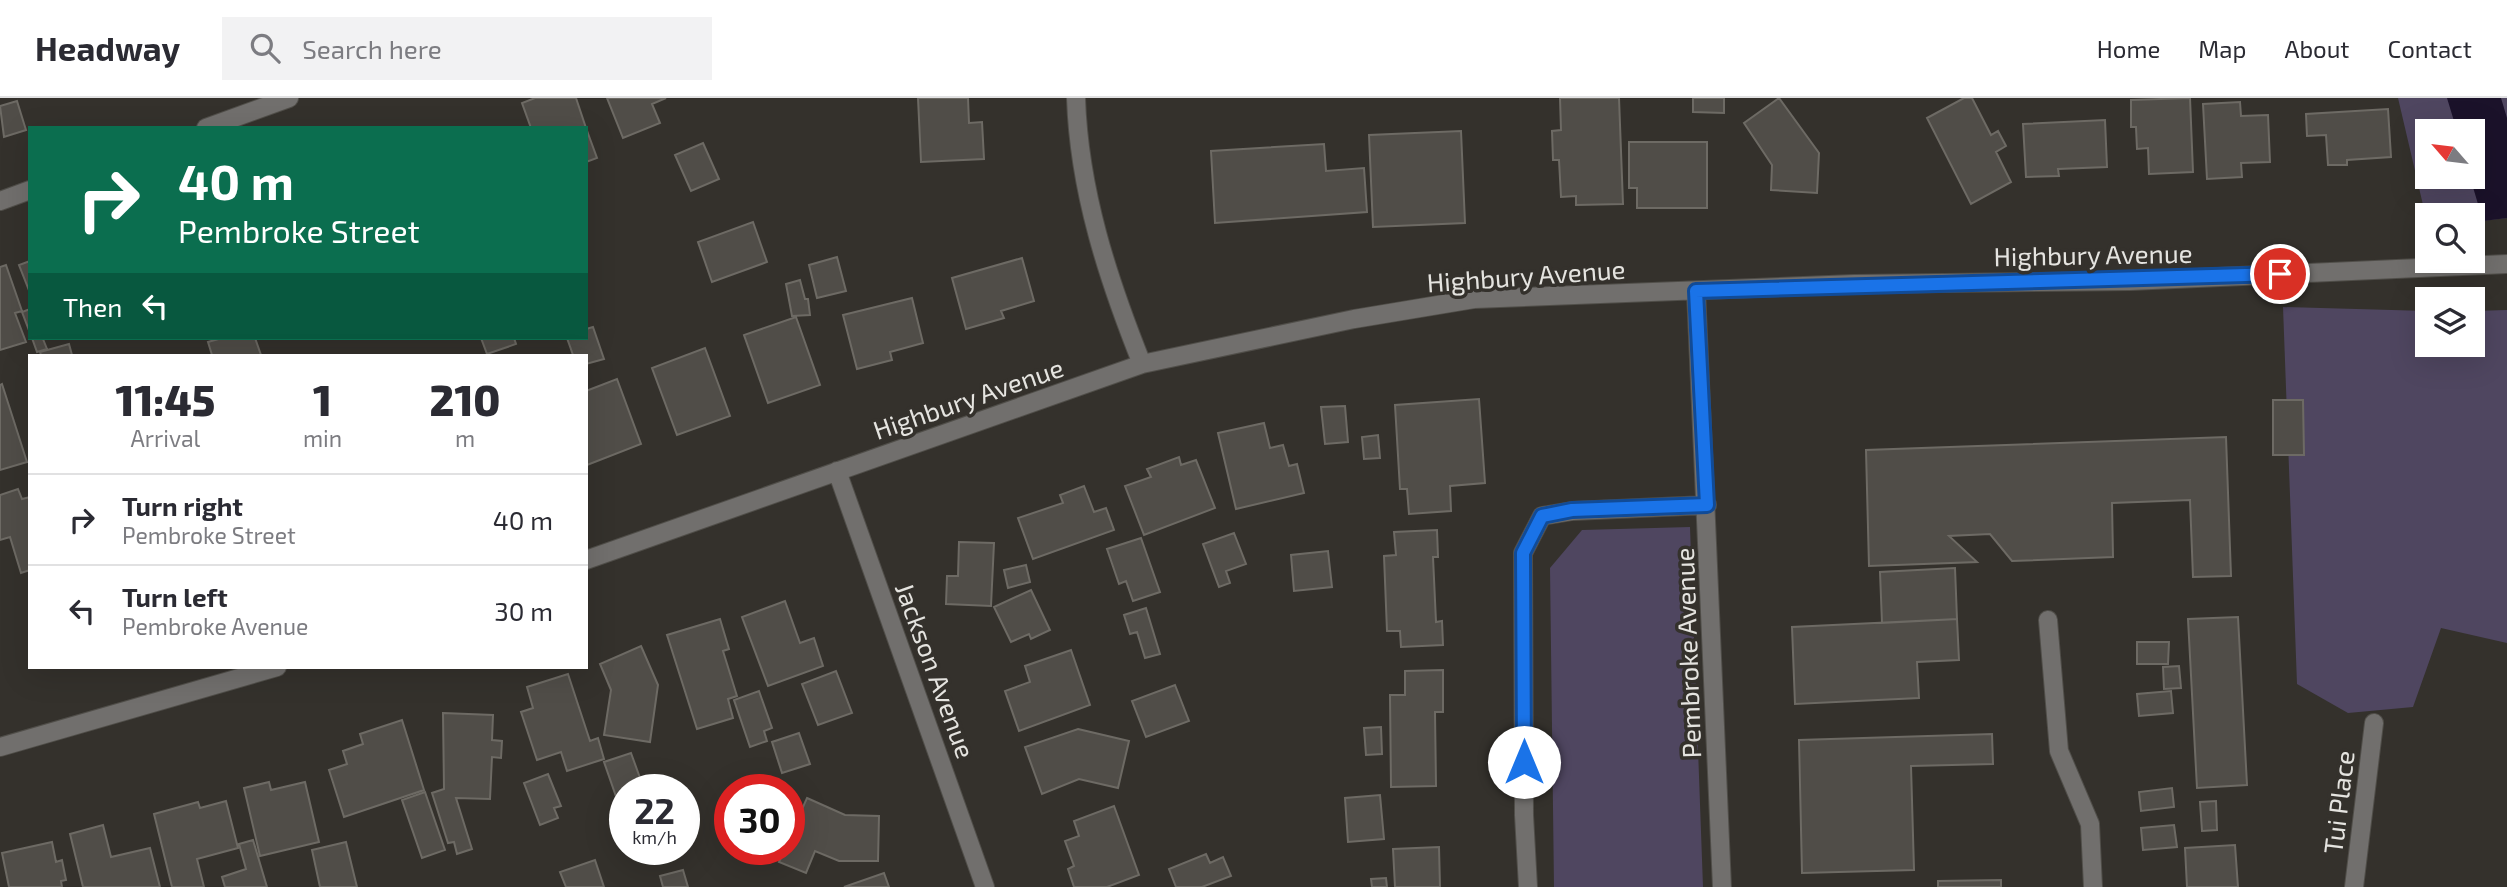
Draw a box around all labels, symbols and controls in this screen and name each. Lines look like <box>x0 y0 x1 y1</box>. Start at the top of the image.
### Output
search box <box>222 17 712 80</box>
text: Headway <box>35 28 180 68</box>
icon: search <box>246 29 284 67</box>
text: Search here <box>302 33 442 64</box>
text: Home <box>2097 34 2160 63</box>
text: Map <box>2198 34 2246 63</box>
text: About <box>2284 34 2350 63</box>
text: Contact <box>2388 34 2472 63</box>
north arrow <box>2415 119 2485 189</box>
map controls <box>2415 119 2485 357</box>
text: 40 m <box>178 151 294 210</box>
icon: right <box>63 154 154 245</box>
button: search <box>2415 203 2485 273</box>
text: Pembroke Street <box>178 211 420 249</box>
street label: Highbury Avenue <box>1993 237 2193 271</box>
pin <box>2250 244 2310 304</box>
street label: Highbury Avenue <box>1426 253 1626 297</box>
icon: arrive <box>2261 255 2299 293</box>
icon: left <box>136 287 174 325</box>
button: layers <box>2415 287 2485 357</box>
text: Then <box>63 291 122 322</box>
street label: Highbury Avenue <box>869 351 1067 445</box>
text: 11:45 <box>115 374 215 424</box>
text: 1 <box>313 374 332 424</box>
text: 210 <box>430 374 501 424</box>
text: Arrival <box>130 424 200 452</box>
text: min <box>303 424 342 452</box>
text: m <box>455 424 475 452</box>
text: Turn right <box>122 490 243 521</box>
icon: right <box>63 501 101 539</box>
text: 40 m <box>493 504 553 535</box>
text: Pembroke Street <box>122 521 296 549</box>
street label: Pembroke Avenue <box>1668 547 1706 759</box>
street label: Jackson Avenue <box>890 578 982 762</box>
text: Turn left <box>122 581 228 612</box>
icon: left <box>63 592 101 630</box>
text: 30 m <box>494 595 553 626</box>
text: Pembroke Avenue <box>122 612 308 640</box>
position arrow <box>1487 725 1561 799</box>
street label: Tui Place <box>2316 749 2360 855</box>
speed limit sign: 30 <box>714 774 805 865</box>
text: 22 <box>634 789 675 831</box>
text: km/h <box>632 826 677 848</box>

